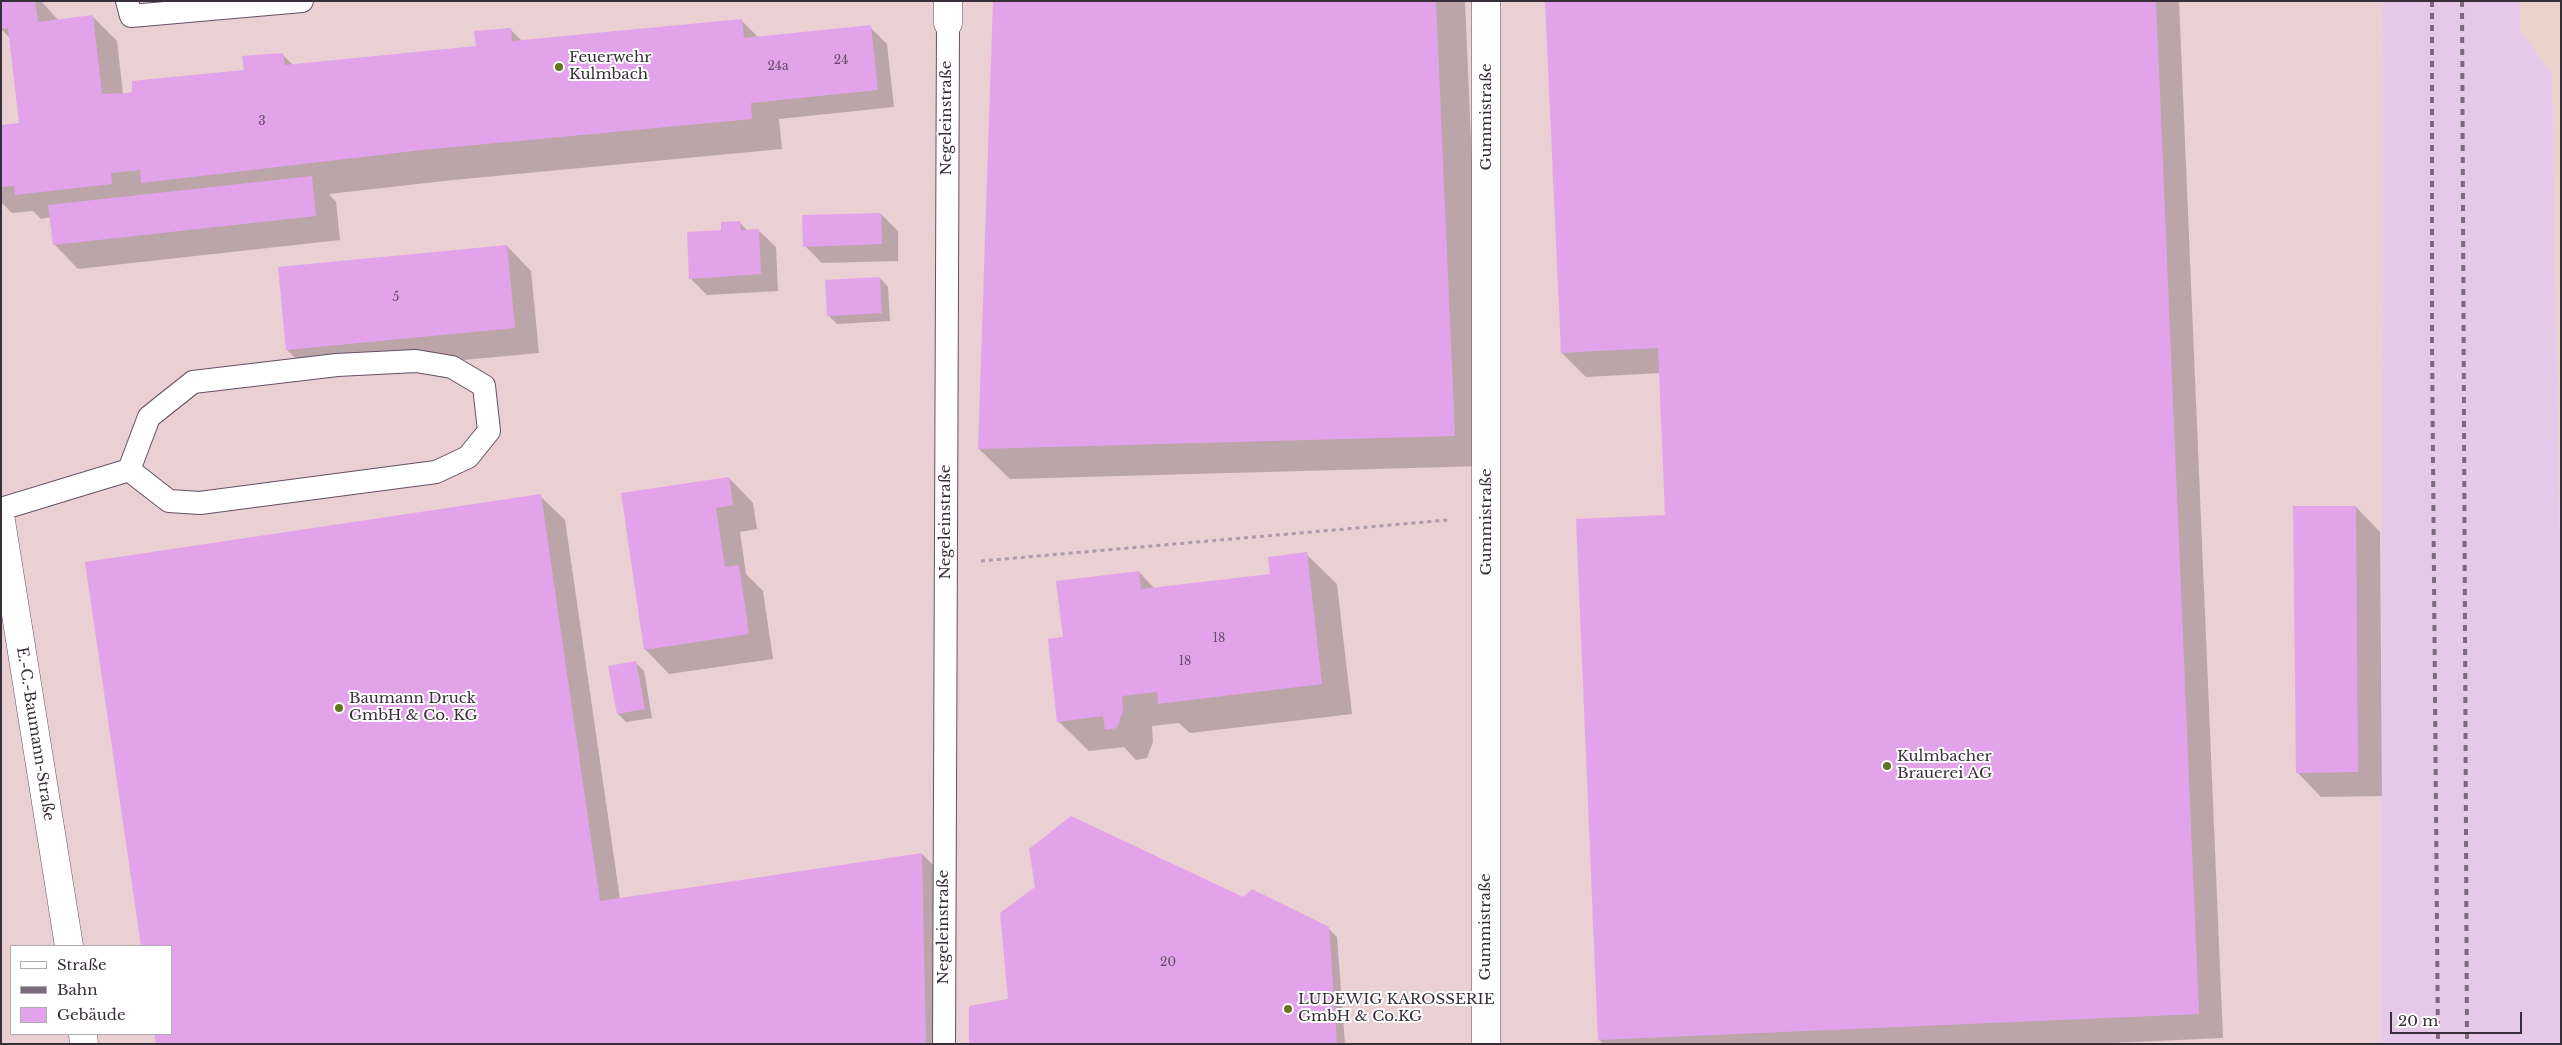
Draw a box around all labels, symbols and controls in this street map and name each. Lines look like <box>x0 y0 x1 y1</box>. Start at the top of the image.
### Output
place label: Feuerwehr Kulmbach <box>569 49 651 84</box>
house number: 24 <box>834 54 848 68</box>
house number: 24a <box>767 60 789 74</box>
marker: Feuerwehr Kulmbach <box>553 61 565 73</box>
street label: Negeleinstraße <box>938 61 956 175</box>
street label: Gummistraße <box>1478 63 1496 171</box>
house number: 3 <box>258 115 266 129</box>
house number: 5 <box>393 291 399 305</box>
street label: Negeleinstraße <box>937 465 955 579</box>
street label: Gummistraße <box>1478 468 1496 576</box>
house number: 18 <box>1213 632 1225 646</box>
street label: E.-C.-Baumann-Straße <box>12 646 58 822</box>
house number: 18 <box>1179 655 1191 669</box>
place label: Baumann Druck GmbH & Co. KG <box>349 690 477 725</box>
marker: Baumann Druck GmbH & Co. KG <box>333 702 345 714</box>
place label: Kulmbacher Brauerei AG <box>1897 748 1992 783</box>
marker: Kulmbacher Brauerei AG <box>1881 760 1893 772</box>
street label: Negeleinstraße <box>935 870 953 984</box>
street label: Gummistraße <box>1477 873 1495 981</box>
legend <box>10 945 172 1035</box>
text: Straße <box>57 955 107 974</box>
house number: 20 <box>1160 956 1176 970</box>
text: Bahn <box>57 980 97 999</box>
place label: LUDEWIG KAROSSERIE GmbH & Co.KG <box>1298 991 1495 1026</box>
scale bar <box>2392 1002 2524 1034</box>
marker: LUDEWIG KAROSSERIE GmbH & Co.KG <box>1282 1003 1294 1015</box>
text: Gebäude <box>57 1005 126 1024</box>
text: 20 m <box>2398 1011 2438 1030</box>

